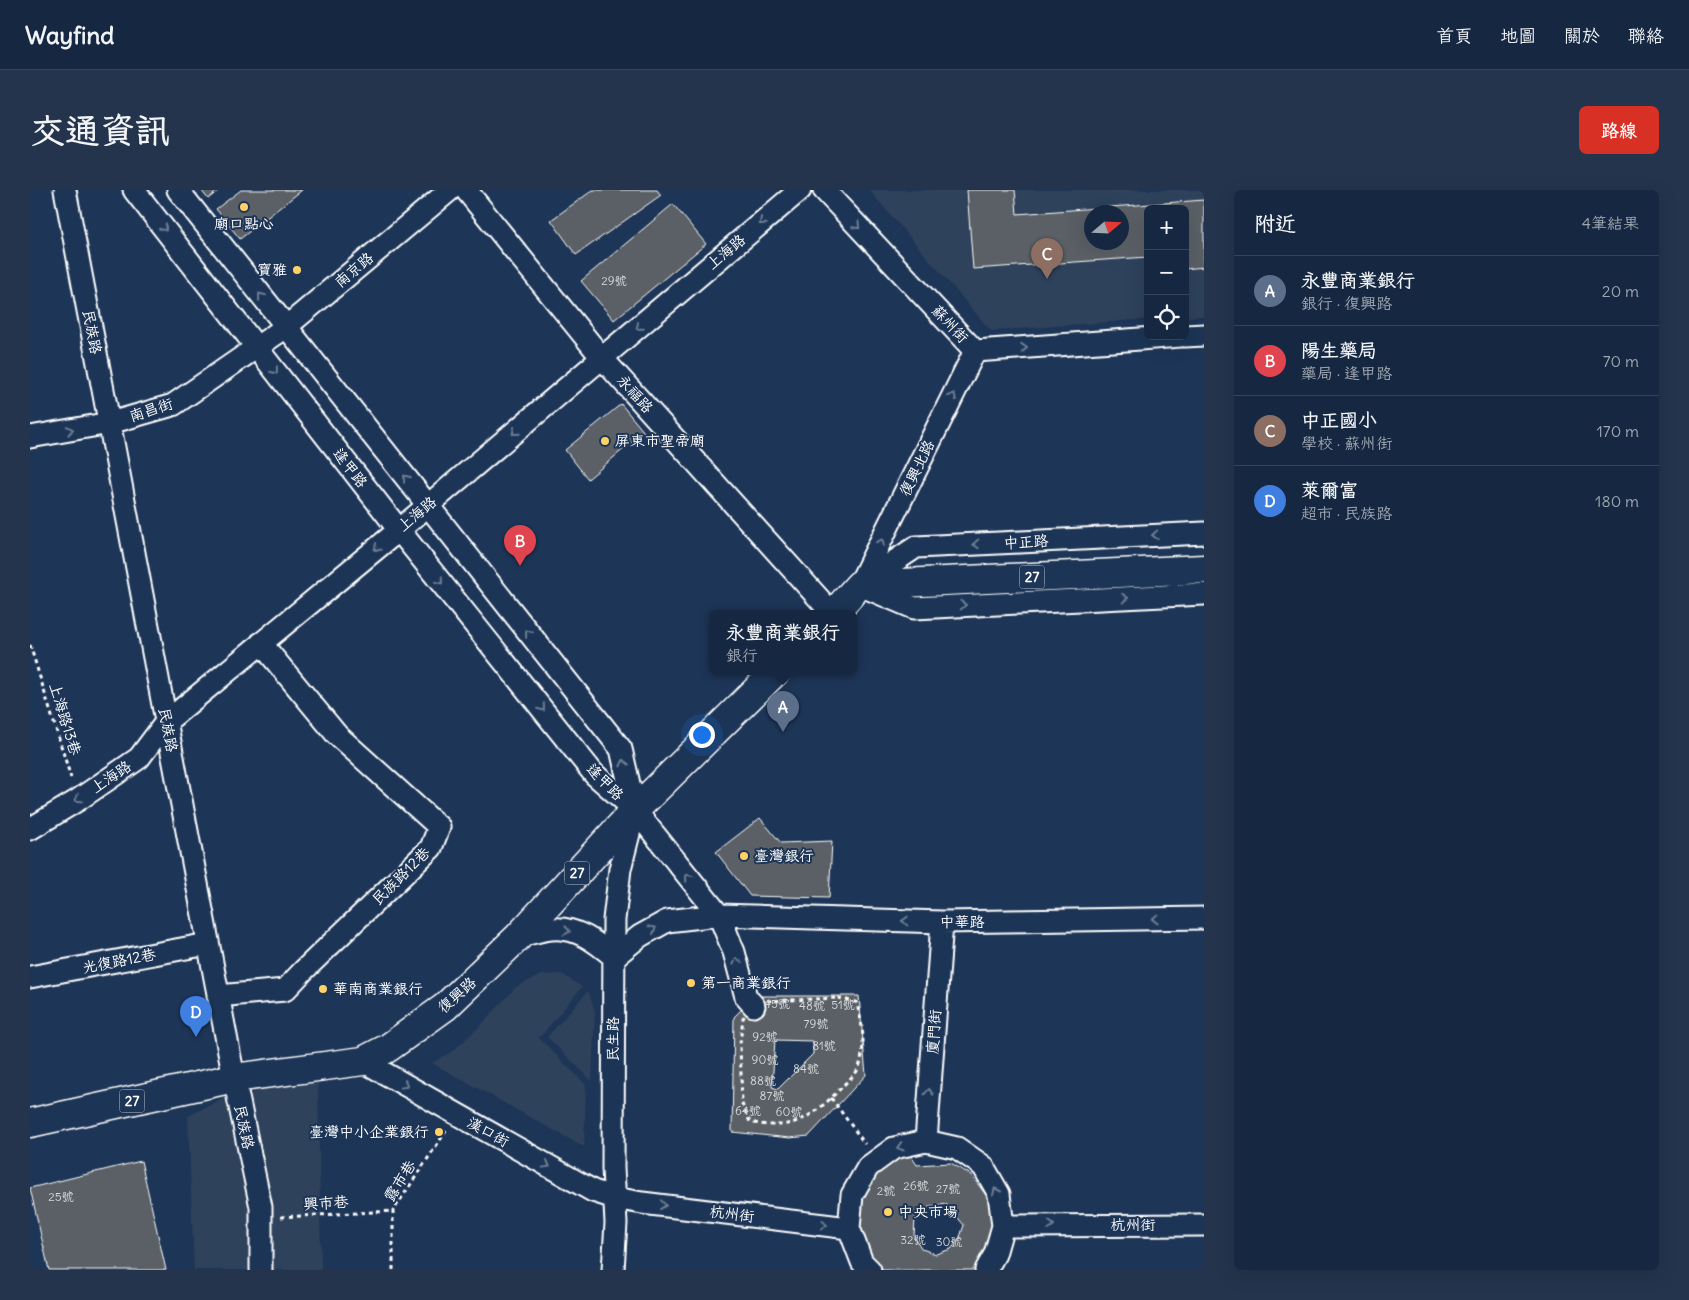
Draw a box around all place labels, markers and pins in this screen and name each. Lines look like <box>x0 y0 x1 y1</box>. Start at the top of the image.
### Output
marker: 廟口點心 <box>238 201 250 213</box>
place label: 廟口點心 <box>214 214 274 233</box>
pin: C <box>1031 238 1063 279</box>
place label: 寶雅 <box>257 260 287 279</box>
marker: 寶雅 <box>291 264 303 276</box>
place label: 屏東市聖帝廟 <box>615 431 705 450</box>
marker: 屏東市聖帝廟 <box>599 435 611 447</box>
pin: B <box>504 525 536 566</box>
pin: A <box>767 691 799 732</box>
place label: 臺灣銀行 <box>754 846 814 865</box>
marker: 臺灣銀行 <box>738 850 750 862</box>
place label: 第一商業銀行 <box>701 973 791 992</box>
marker: 第一商業銀行 <box>685 977 697 989</box>
place label: 華南商業銀行 <box>333 979 423 998</box>
marker: 華南商業銀行 <box>317 983 329 995</box>
pin: D <box>180 996 212 1037</box>
place label: 臺灣中小企業銀行 <box>309 1122 429 1141</box>
marker: 臺灣中小企業銀行 <box>433 1126 445 1138</box>
place label: 中央市場 <box>898 1202 958 1221</box>
marker: 中央市場 <box>882 1206 894 1218</box>

